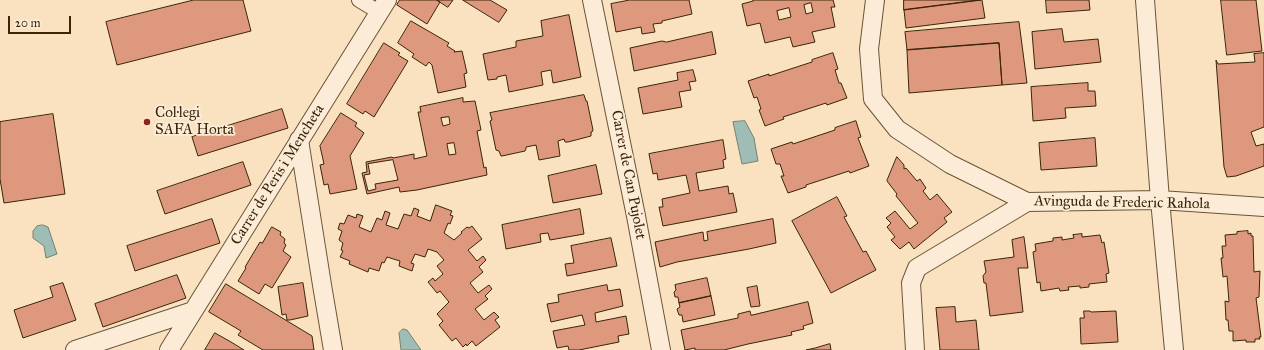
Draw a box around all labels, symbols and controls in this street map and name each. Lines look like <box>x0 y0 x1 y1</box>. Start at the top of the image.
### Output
scale bar <box>10 8 73 34</box>
text: 20 m <box>15 16 41 30</box>
street label: Carrer de Peris i Mencheta <box>227 101 329 249</box>
place label: Col·legi SAFA Horta <box>155 104 234 139</box>
street label: Carrer de Can Pujolet <box>607 109 649 241</box>
marker: Col·legi SAFA Horta <box>142 117 152 127</box>
street label: Avinguda de Frederic Rahola <box>1034 192 1210 214</box>

